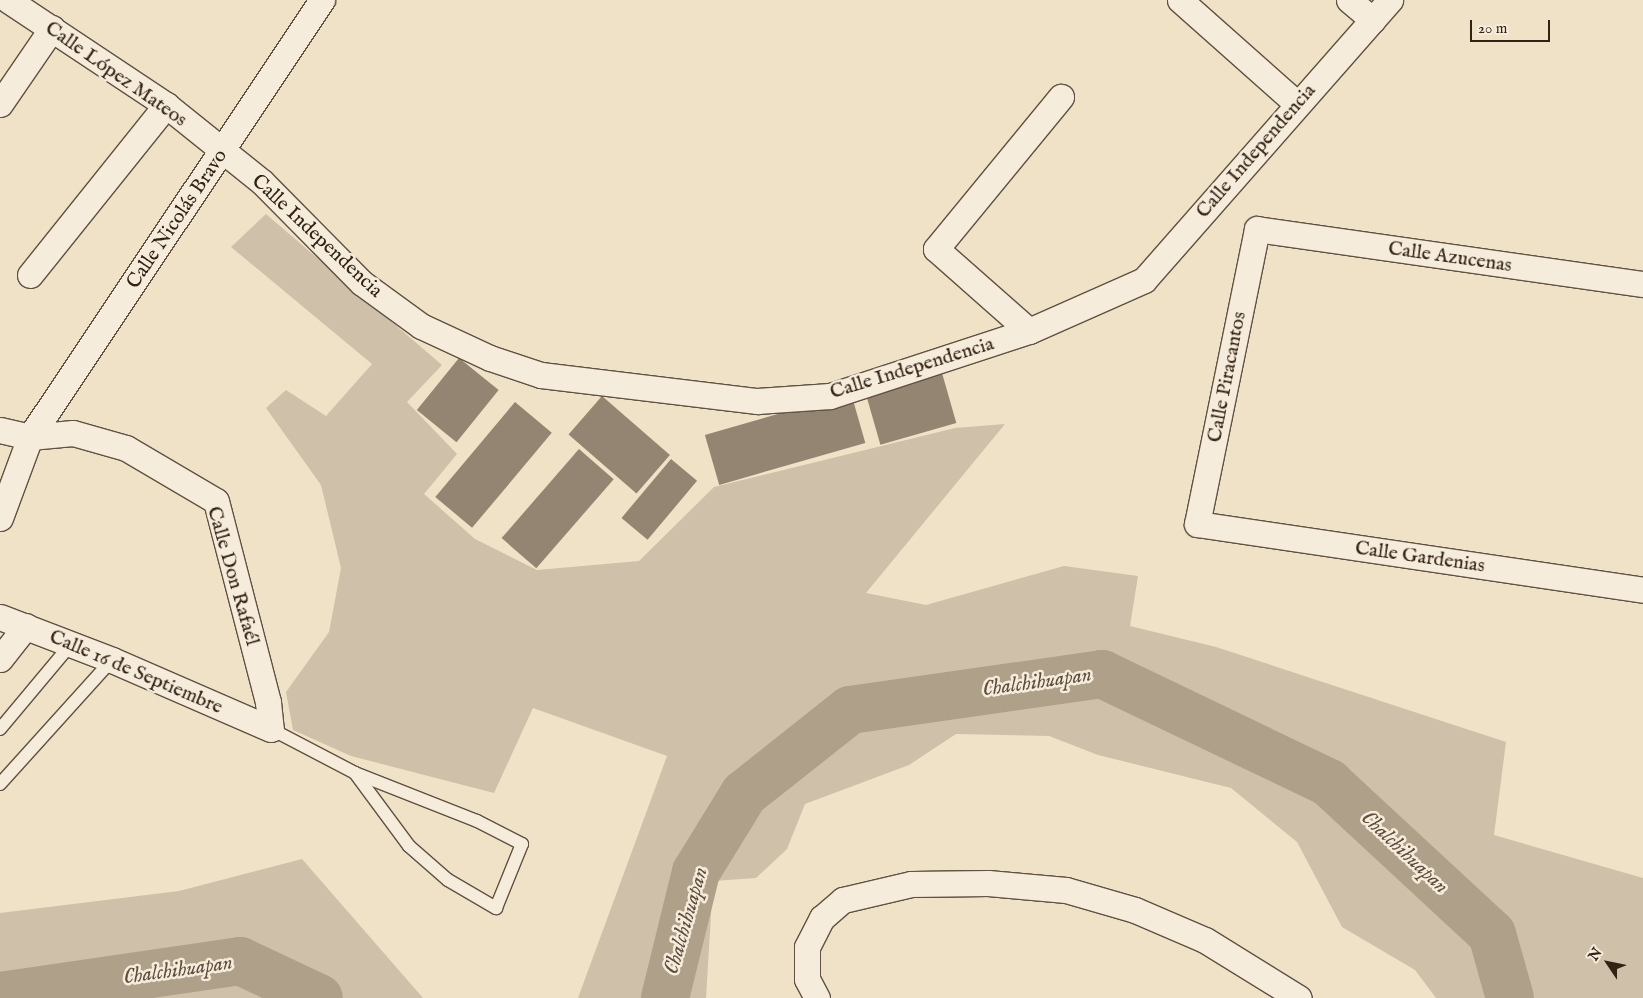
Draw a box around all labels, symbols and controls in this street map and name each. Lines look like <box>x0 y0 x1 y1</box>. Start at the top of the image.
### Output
scale bar <box>1473 10 1553 42</box>
street label: Calle López Mateos <box>41 16 191 132</box>
text: 20 m <box>1478 19 1507 38</box>
street label: Calle Independencia <box>1191 79 1321 223</box>
street label: Calle Nicolás Bravo <box>121 145 233 293</box>
street label: Calle Independencia <box>247 169 387 303</box>
street label: Calle Azucenas <box>1387 236 1513 278</box>
street label: Calle Piracantos <box>1203 310 1251 444</box>
street label: Calle Independencia <box>827 332 997 404</box>
street label: Calle Don Rafaél <box>202 504 264 648</box>
street label: Calle Gardenias <box>1354 536 1486 578</box>
street label: Calle 16 de Septiembre <box>46 625 226 719</box>
water label: Chalchihuapan <box>981 663 1093 703</box>
water label: Chalchihuapan <box>1355 806 1453 900</box>
water label: Chalchihuapan <box>660 865 714 977</box>
north arrow <box>1583 938 1633 988</box>
text: N <box>1585 945 1606 965</box>
water label: Chalchihuapan <box>122 951 234 991</box>

